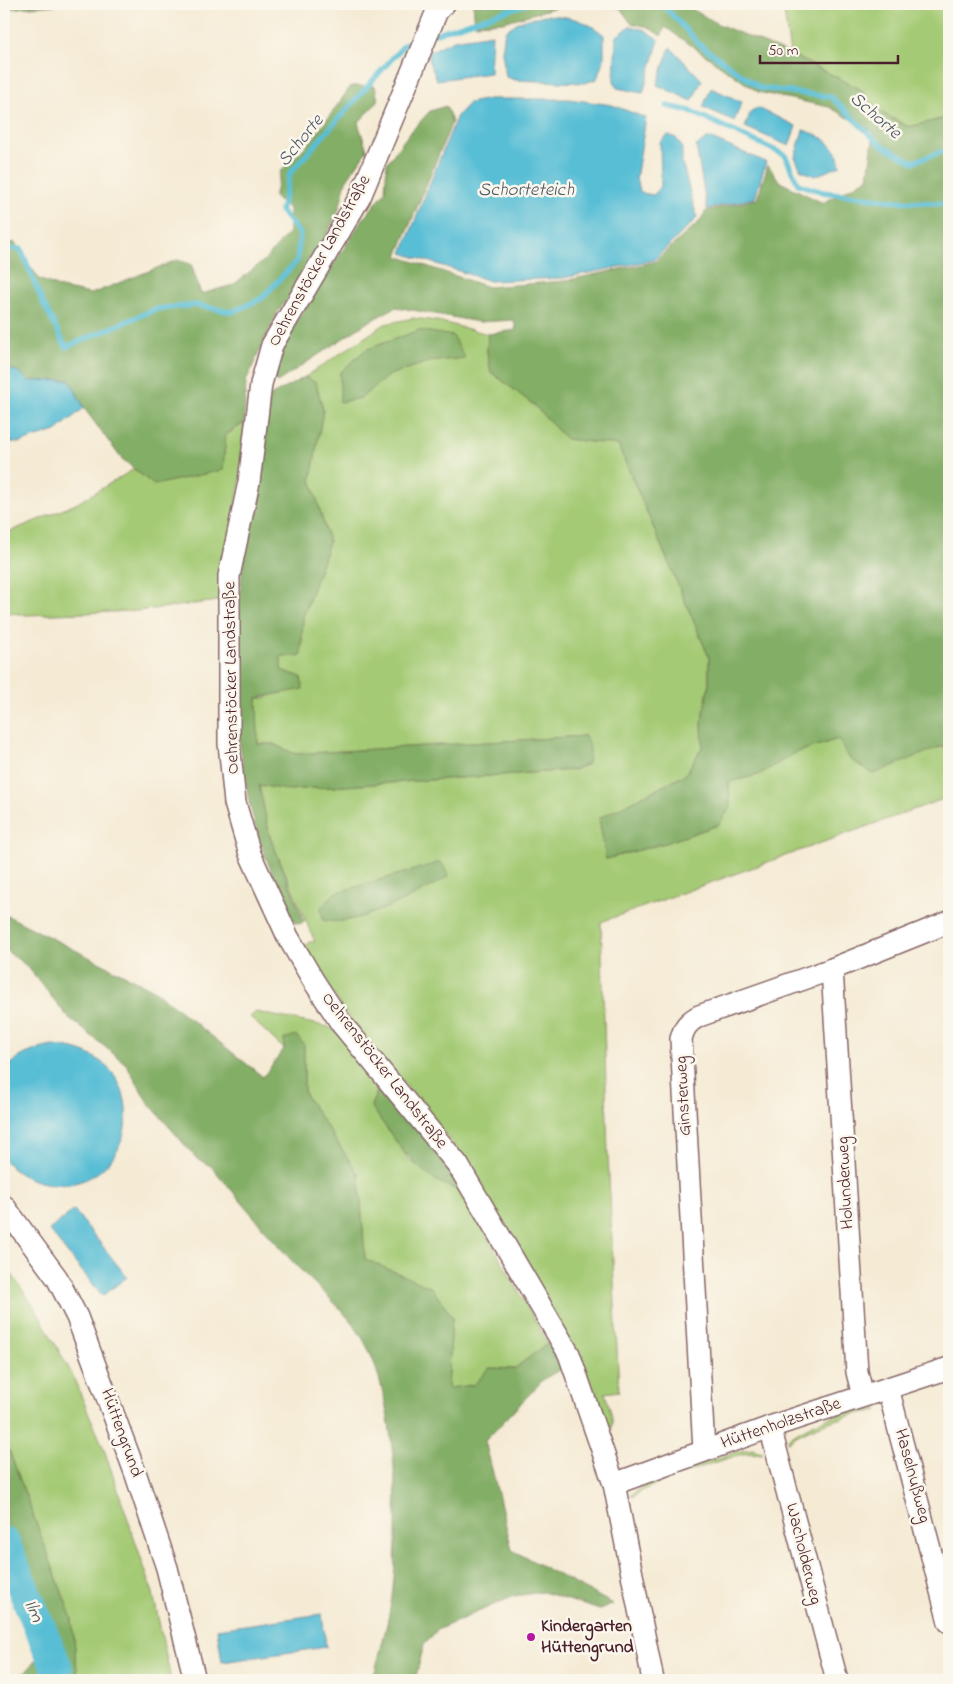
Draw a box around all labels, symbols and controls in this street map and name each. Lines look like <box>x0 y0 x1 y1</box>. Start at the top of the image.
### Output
scale bar <box>760 32 898 64</box>
text: 50 m <box>768 40 799 62</box>
water label: Schorte <box>843 86 908 147</box>
water label: Schorte <box>272 108 331 173</box>
street label: Oehrenstöcker Landstraße <box>262 170 379 352</box>
water label: Schorteteich <box>478 177 575 204</box>
street label: Oehrenstöcker Landstraße <box>217 580 247 775</box>
street label: Oehrenstöcker Landstraße <box>314 987 454 1156</box>
street label: Ginsterweg <box>669 1055 700 1137</box>
street label: Holunderweg <box>831 1136 862 1230</box>
street label: Hüttengrund <box>92 1385 149 1481</box>
street label: Hüttenholzstraße <box>717 1391 846 1457</box>
street label: Haselnußweg <box>886 1426 937 1526</box>
street label: Wacholderweg <box>777 1500 828 1608</box>
water label: Ilm <box>16 1595 50 1627</box>
place label: Kindergarten Hüttengrund <box>541 1614 635 1662</box>
marker: Kindergarten Hüttengrund <box>525 1631 537 1643</box>

